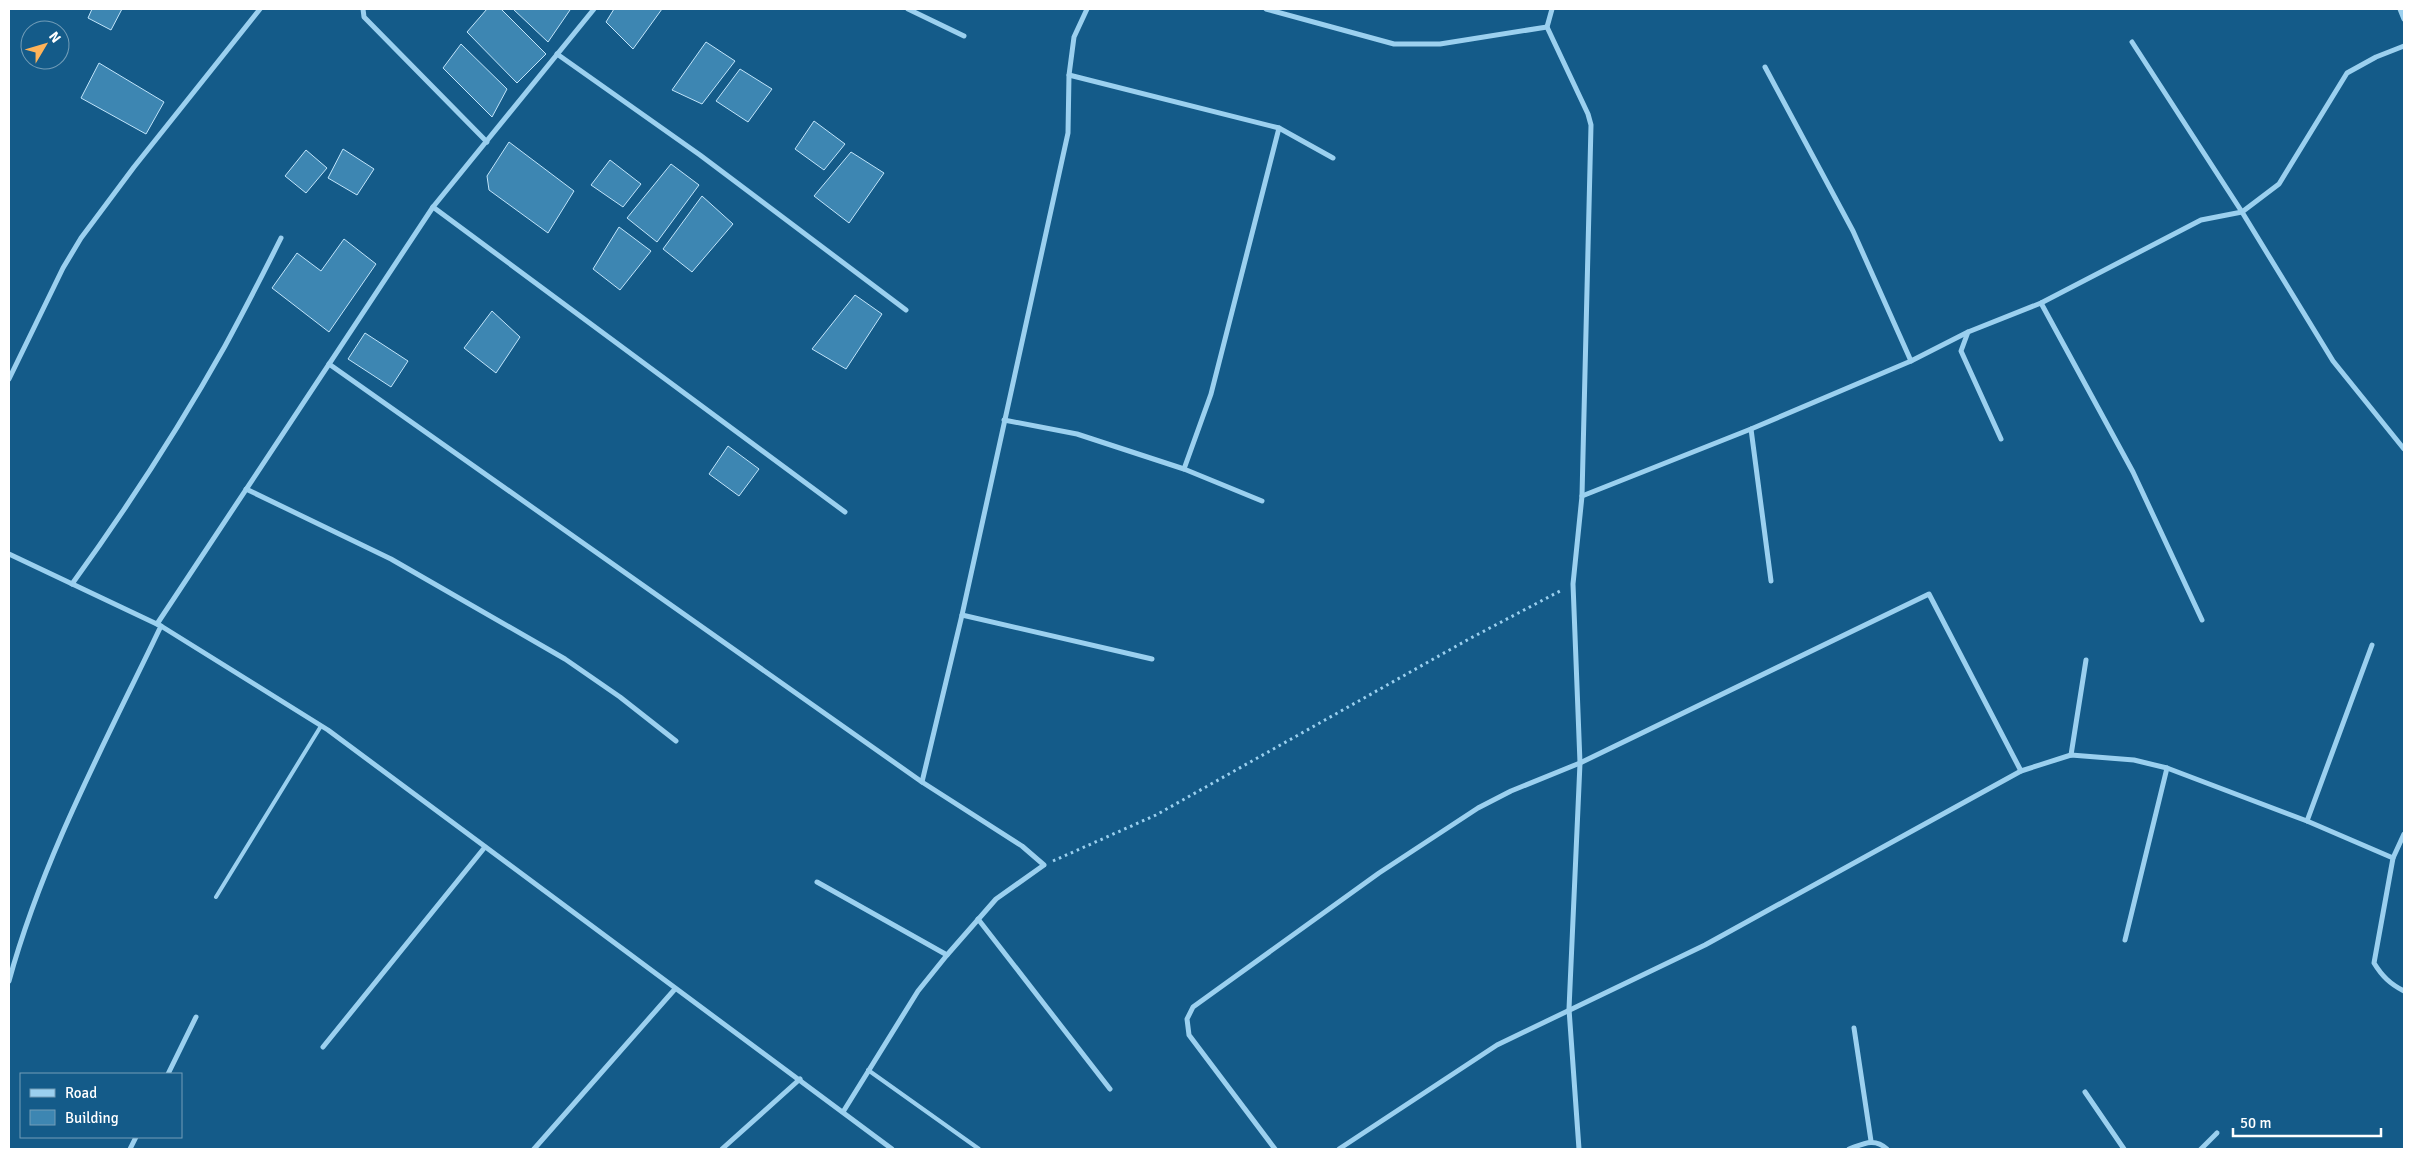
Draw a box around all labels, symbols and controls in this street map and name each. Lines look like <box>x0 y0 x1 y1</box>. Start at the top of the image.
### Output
north arrow <box>20 20 70 70</box>
text: N <box>45 28 65 46</box>
legend <box>20 1073 182 1138</box>
text: Road <box>65 1084 97 1102</box>
scale bar <box>2233 1106 2380 1138</box>
text: Building <box>65 1109 119 1127</box>
text: 50 m <box>2240 1114 2271 1132</box>

